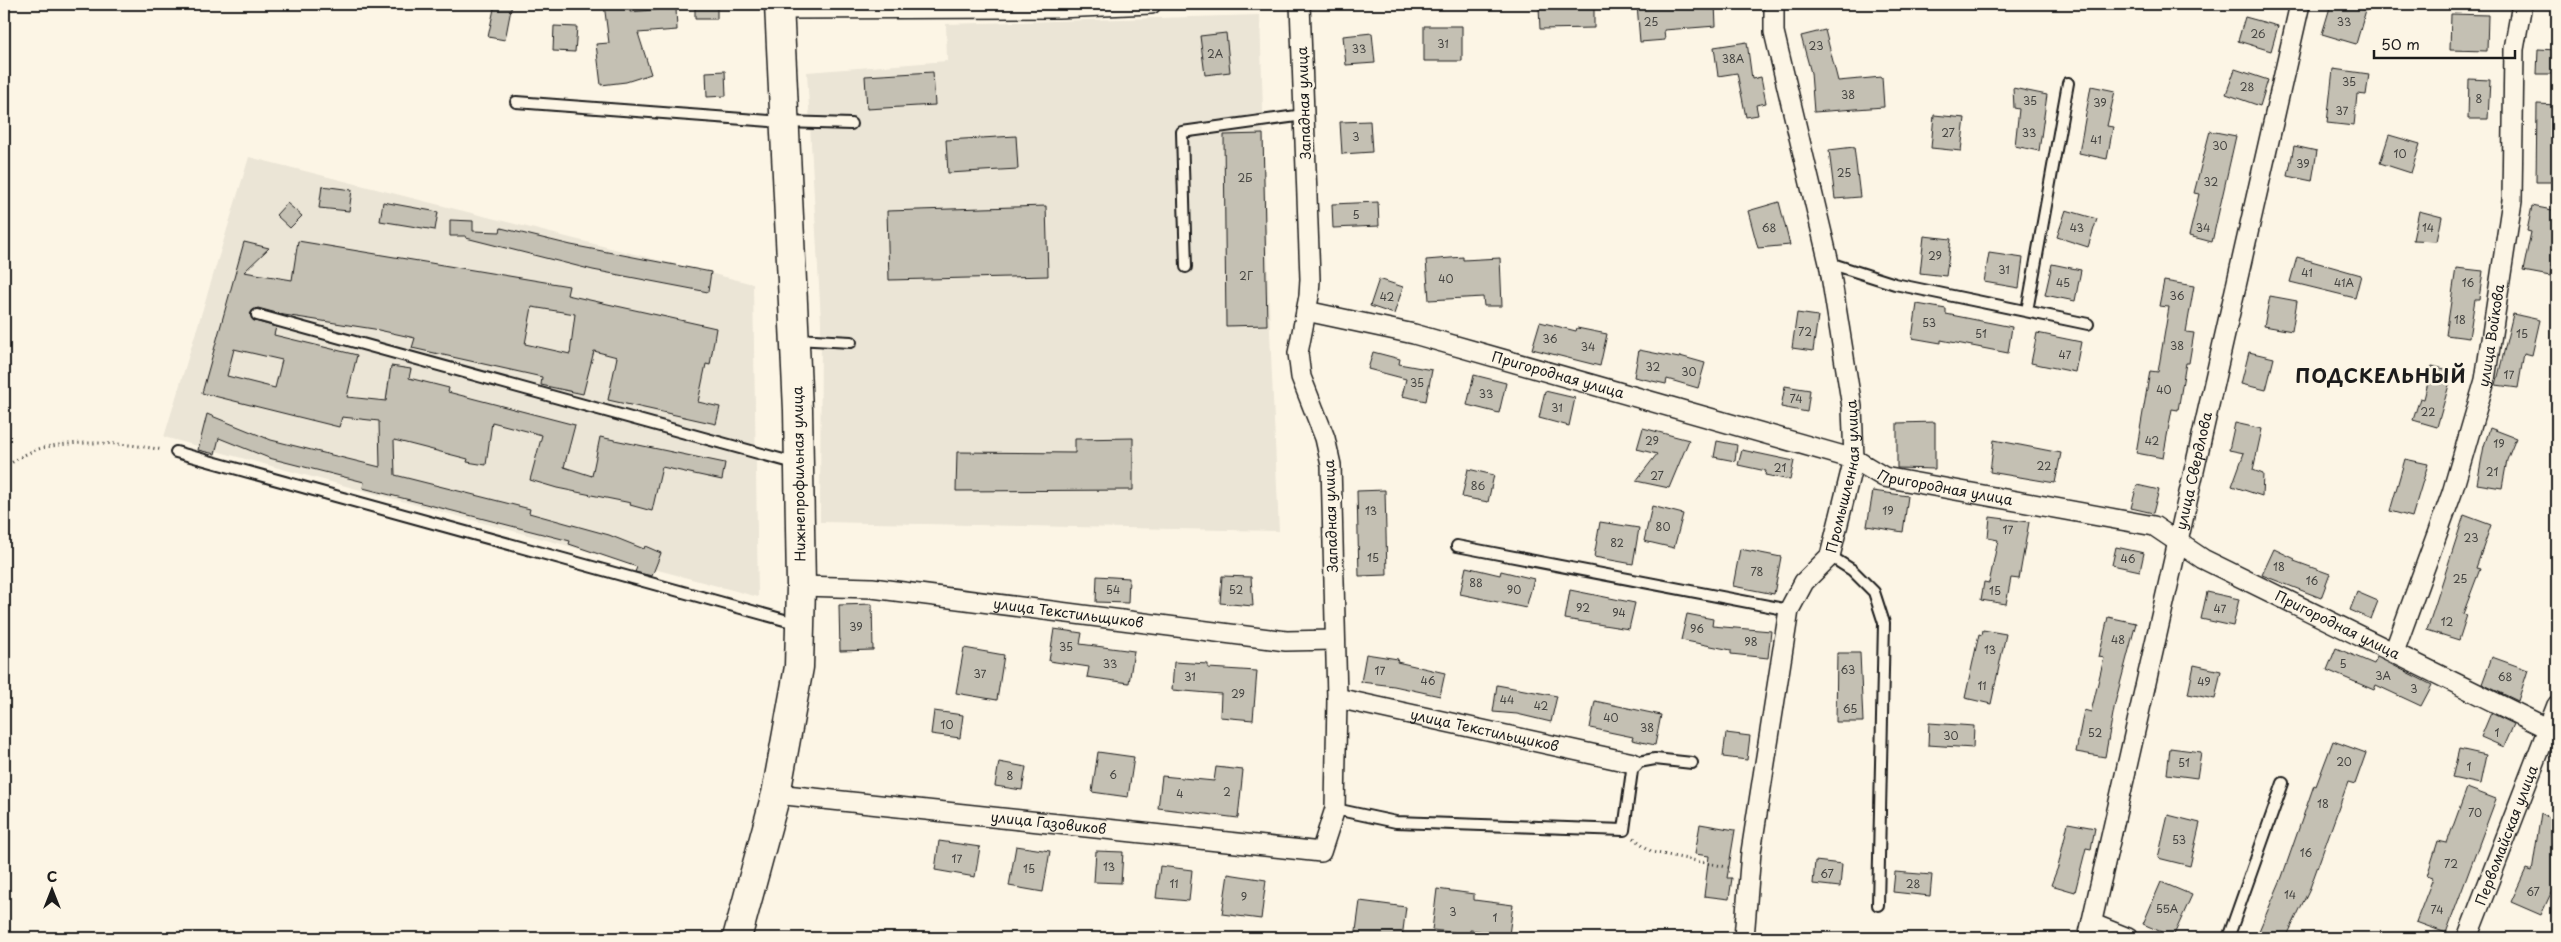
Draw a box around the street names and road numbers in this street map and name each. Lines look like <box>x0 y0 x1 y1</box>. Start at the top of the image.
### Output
street label: Западная улица <box>1291 46 1316 160</box>
street label: улица Войкова <box>2472 282 2509 390</box>
street label: Пригородная улица <box>1489 346 1627 403</box>
street label: Нижнепрофильная улица <box>786 386 811 562</box>
street label: Промышленная улица <box>1820 398 1864 555</box>
street label: улица Свердлова <box>2170 409 2217 532</box>
street label: Западная улица <box>1318 459 1343 573</box>
street label: Пригородная улица <box>1873 464 2015 510</box>
street label: Пригородная улица <box>2271 585 2404 664</box>
street label: улица Текстильщиков <box>992 593 1145 633</box>
street label: улица Текстильщиков <box>1408 703 1561 756</box>
street label: Первомайская улица <box>2470 762 2543 908</box>
street label: улица Газовиков <box>990 806 1107 839</box>

